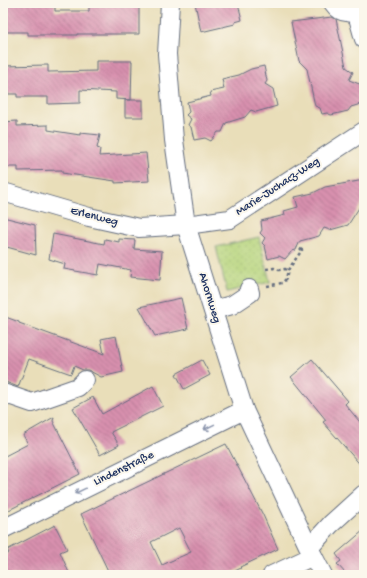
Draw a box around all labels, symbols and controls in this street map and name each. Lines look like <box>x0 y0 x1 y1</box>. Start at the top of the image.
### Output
street label: Marie-Juchacz-Weg <box>233 155 323 219</box>
street label: Erlenweg <box>69 204 119 230</box>
street label: Ahornweg <box>195 271 223 325</box>
one-way arrow <box>204 424 216 431</box>
street label: Lindenstraße <box>92 448 157 490</box>
one-way arrow <box>74 488 86 495</box>

